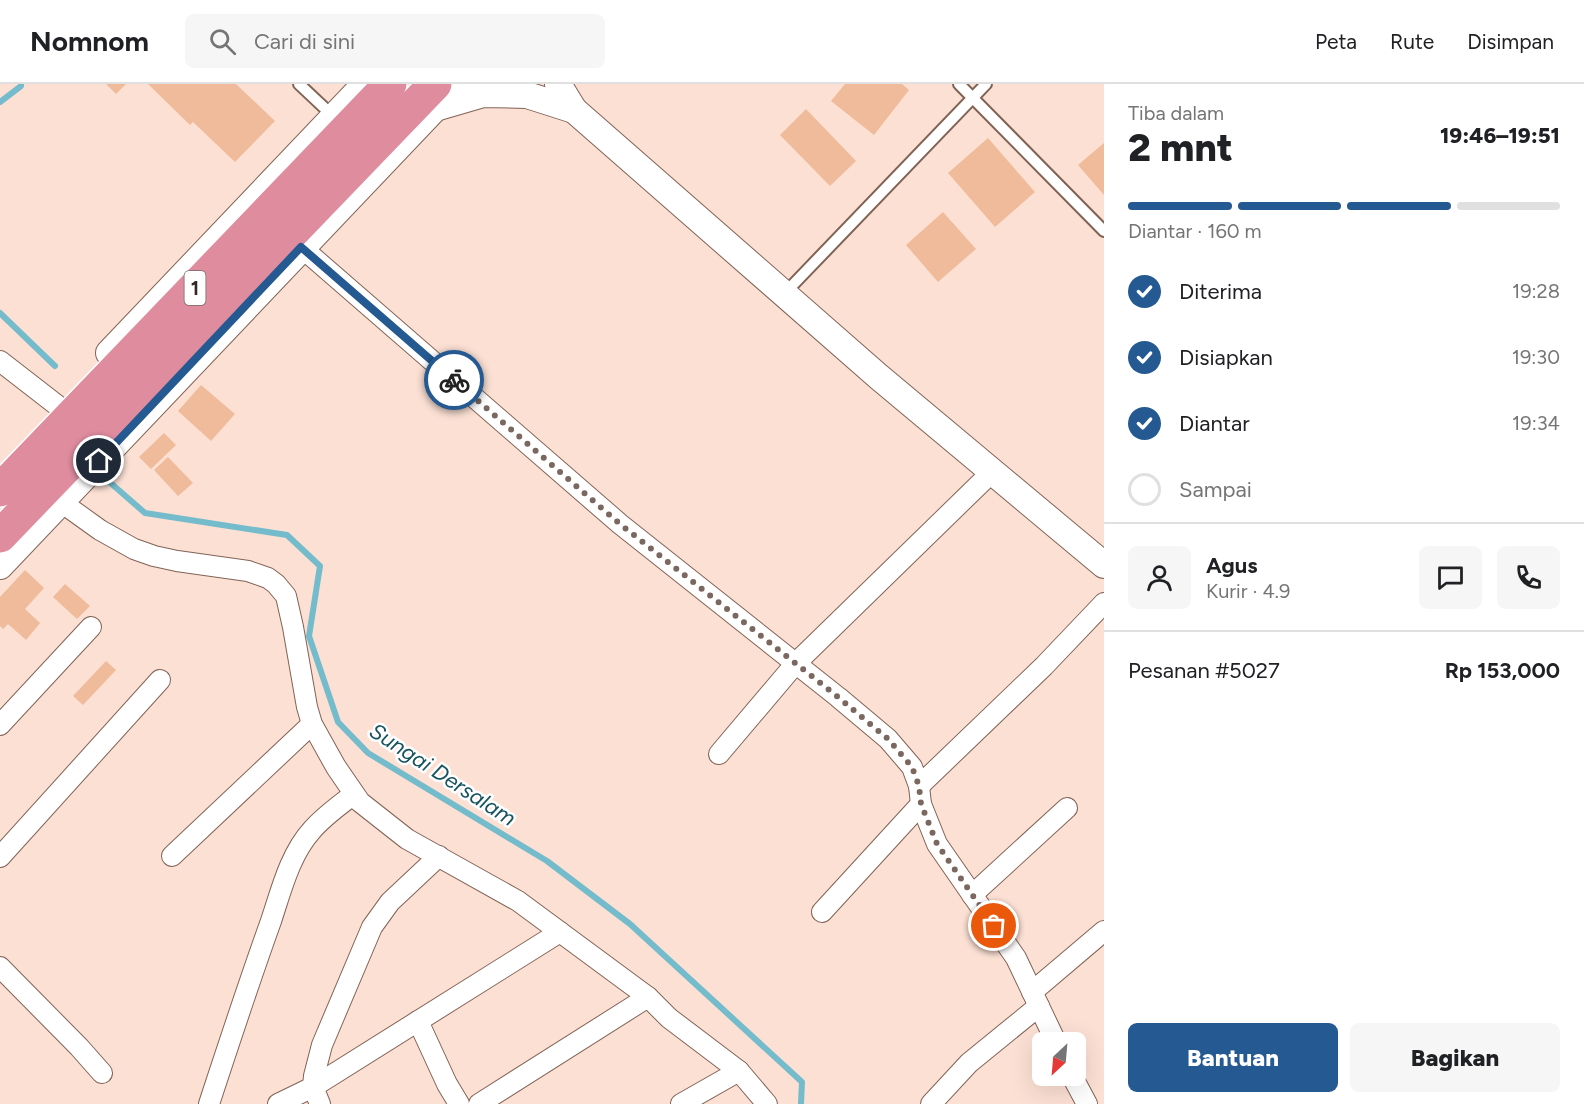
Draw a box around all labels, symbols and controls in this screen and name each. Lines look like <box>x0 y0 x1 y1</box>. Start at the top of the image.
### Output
search box <box>185 14 605 68</box>
text: Nomnom <box>30 24 149 58</box>
icon: search <box>206 25 239 58</box>
text: Cari di sini <box>254 28 355 55</box>
text: Peta <box>1315 29 1357 54</box>
text: Rute <box>1390 29 1434 54</box>
text: Disimpan <box>1467 29 1554 54</box>
text: Tiba dalam <box>1128 101 1224 125</box>
text: 19:46–19:51 <box>1440 122 1560 149</box>
text: 2 mnt <box>1128 124 1233 171</box>
text: Diantar · 160 m <box>1128 219 1262 243</box>
road number: 1 <box>184 271 206 305</box>
icon: check <box>1128 275 1161 308</box>
text: Diterima <box>1179 278 1262 305</box>
text: 19:28 <box>1512 279 1560 303</box>
icon: check <box>1128 341 1161 374</box>
text: Disiapkan <box>1179 344 1273 371</box>
text: 19:30 <box>1512 345 1560 369</box>
courier <box>424 350 484 410</box>
icon: bike <box>438 364 471 397</box>
icon: check <box>1128 407 1161 440</box>
text: Diantar <box>1179 410 1250 437</box>
text: 19:34 <box>1512 411 1560 435</box>
pin <box>73 435 124 486</box>
icon: home <box>82 444 115 477</box>
text: Sampai <box>1179 476 1252 503</box>
button: person <box>1128 546 1191 609</box>
button: chat <box>1419 546 1482 609</box>
button: phone <box>1497 546 1560 609</box>
text: Agus <box>1206 552 1257 579</box>
text: Kurir · 4.9 <box>1206 579 1290 603</box>
text: Pesanan #5027 <box>1128 657 1280 684</box>
text: Rp 153,000 <box>1445 657 1560 684</box>
water label: Sungai Dersalam <box>365 717 521 832</box>
pin <box>968 900 1019 951</box>
icon: bag <box>977 909 1010 942</box>
button: Bantuan <box>1128 1023 1338 1092</box>
button: Bagikan <box>1350 1023 1560 1092</box>
north arrow <box>1032 1032 1086 1086</box>
map controls <box>1032 1032 1086 1086</box>

